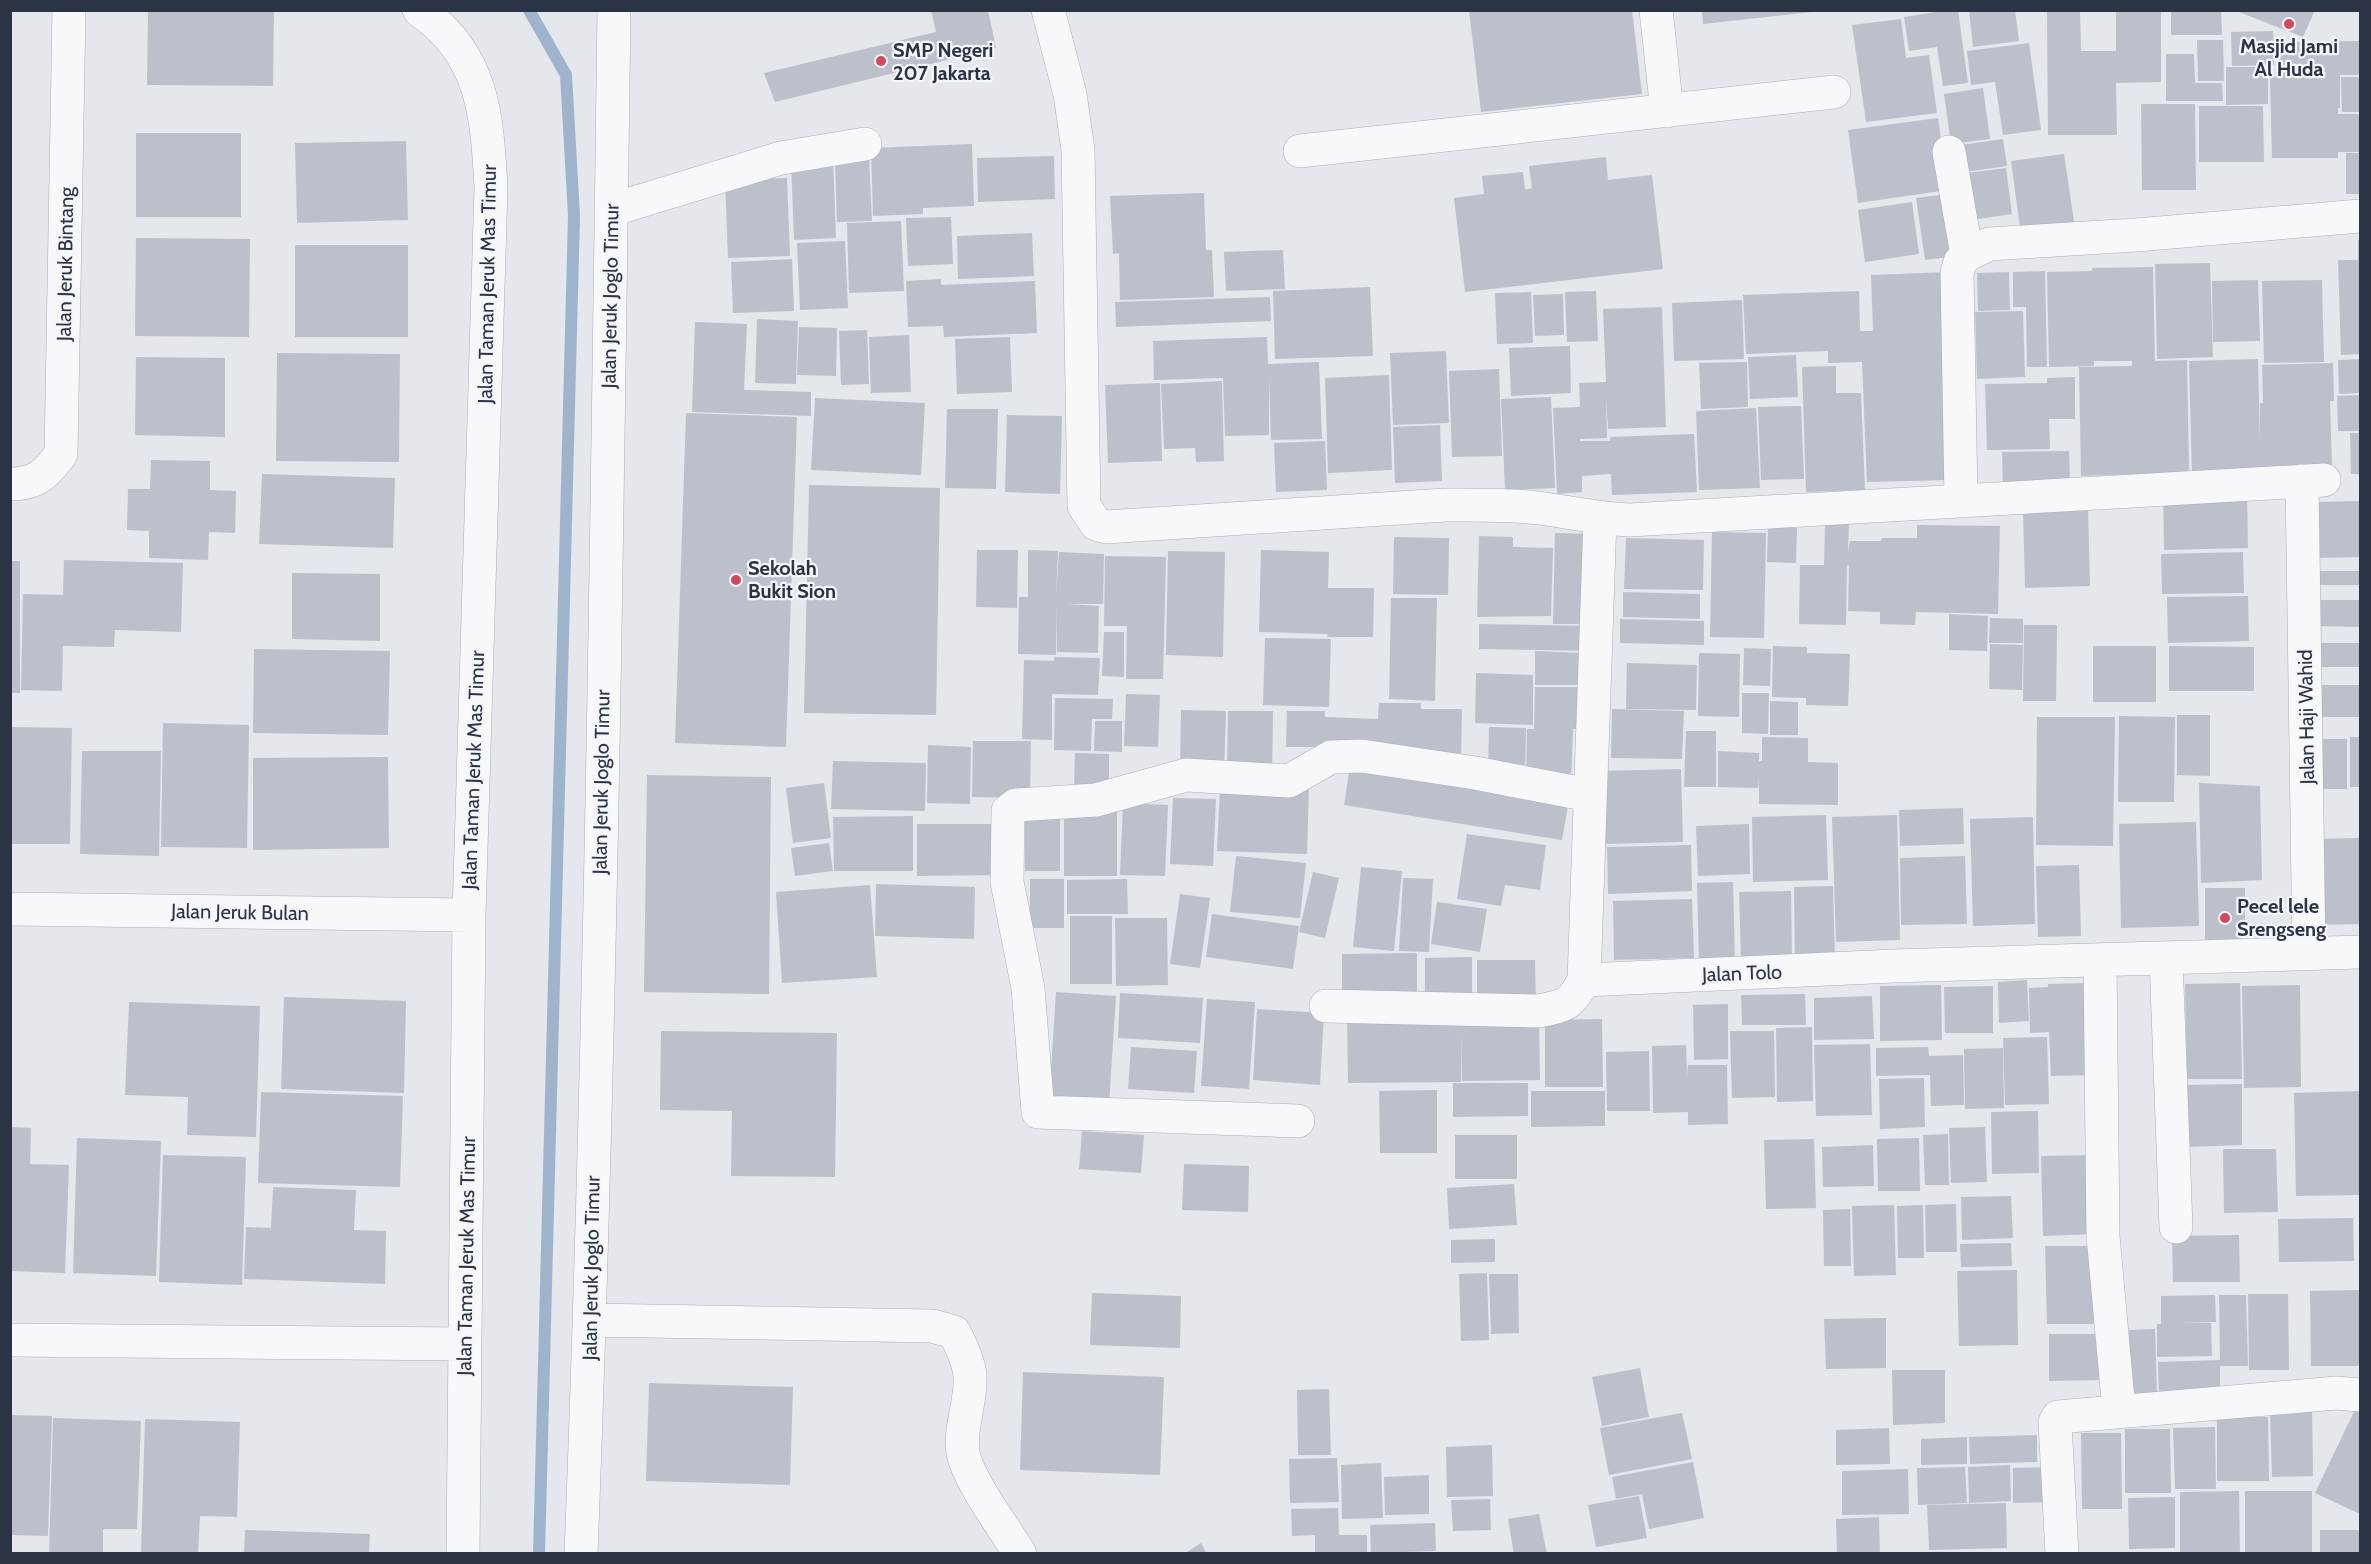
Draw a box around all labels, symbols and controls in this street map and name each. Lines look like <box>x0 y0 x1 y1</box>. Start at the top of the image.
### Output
marker: Masjid Jami Al Huda <box>2282 17 2296 31</box>
place label: Masjid Jami Al Huda <box>2240 34 2338 81</box>
place label: SMP Negeri 207 Jakarta <box>893 38 993 85</box>
marker: SMP Negeri 207 Jakarta <box>874 54 888 68</box>
street label: Jalan Taman Jeruk Mas Timur <box>473 164 501 405</box>
street label: Jalan Jeruk Bintang <box>52 186 78 342</box>
street label: Jalan Jeruk Joglo Timur <box>596 203 624 390</box>
place label: Sekolah Bukit Sion <box>748 556 836 603</box>
marker: Sekolah Bukit Sion <box>729 573 743 587</box>
street label: Jalan Taman Jeruk Mas Timur <box>457 649 489 891</box>
street label: Jalan Haji Wahid <box>2293 649 2319 786</box>
street label: Jalan Jeruk Joglo Timur <box>587 689 615 876</box>
place label: Pecel lele Srengseng <box>2237 894 2326 941</box>
street label: Jalan Jeruk Bulan <box>170 899 309 925</box>
marker: Pecel lele Srengseng <box>2218 911 2232 925</box>
street label: Jalan Tolo <box>1701 960 1782 986</box>
street label: Jalan Taman Jeruk Mas Timur <box>452 1136 480 1377</box>
street label: Jalan Jeruk Joglo Timur <box>577 1175 605 1362</box>

